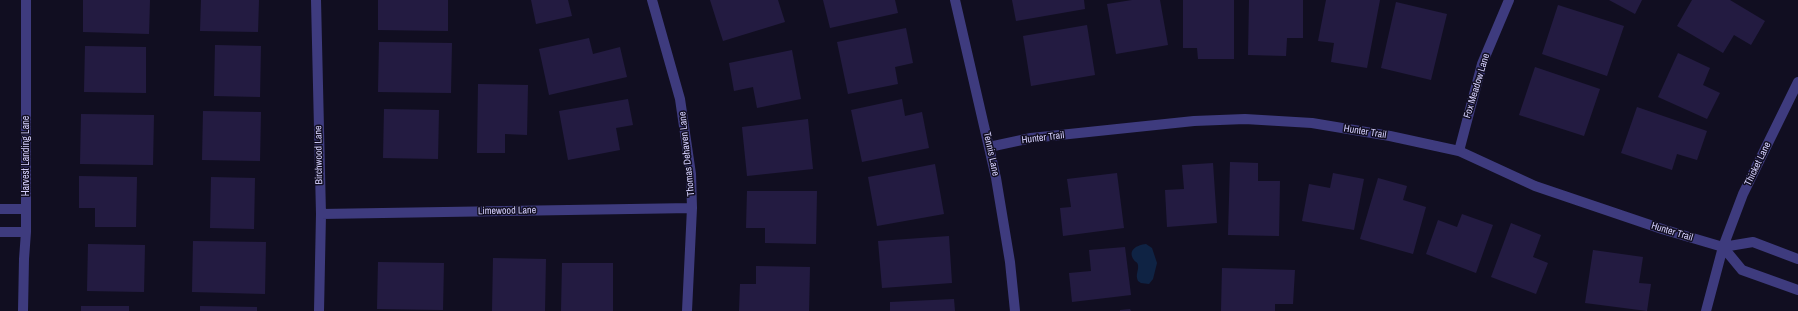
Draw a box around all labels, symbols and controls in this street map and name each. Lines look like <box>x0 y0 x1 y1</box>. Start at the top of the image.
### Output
street label: Fox Meadow Lane <box>1461 52 1493 120</box>
street label: Thomas Dehaven Lane <box>677 111 697 197</box>
street label: Harvest Landing Lane <box>20 116 32 196</box>
street label: Hunter Trail <box>1343 123 1387 141</box>
street label: Birchwood Lane <box>312 125 326 185</box>
street label: Hunter Trail <box>1021 129 1065 147</box>
street label: Tennis Lane <box>980 131 1002 177</box>
street label: Thicket Lane <box>1742 140 1774 188</box>
street label: Limewood Lane <box>478 204 536 218</box>
street label: Hunter Trail <box>1650 220 1694 244</box>

